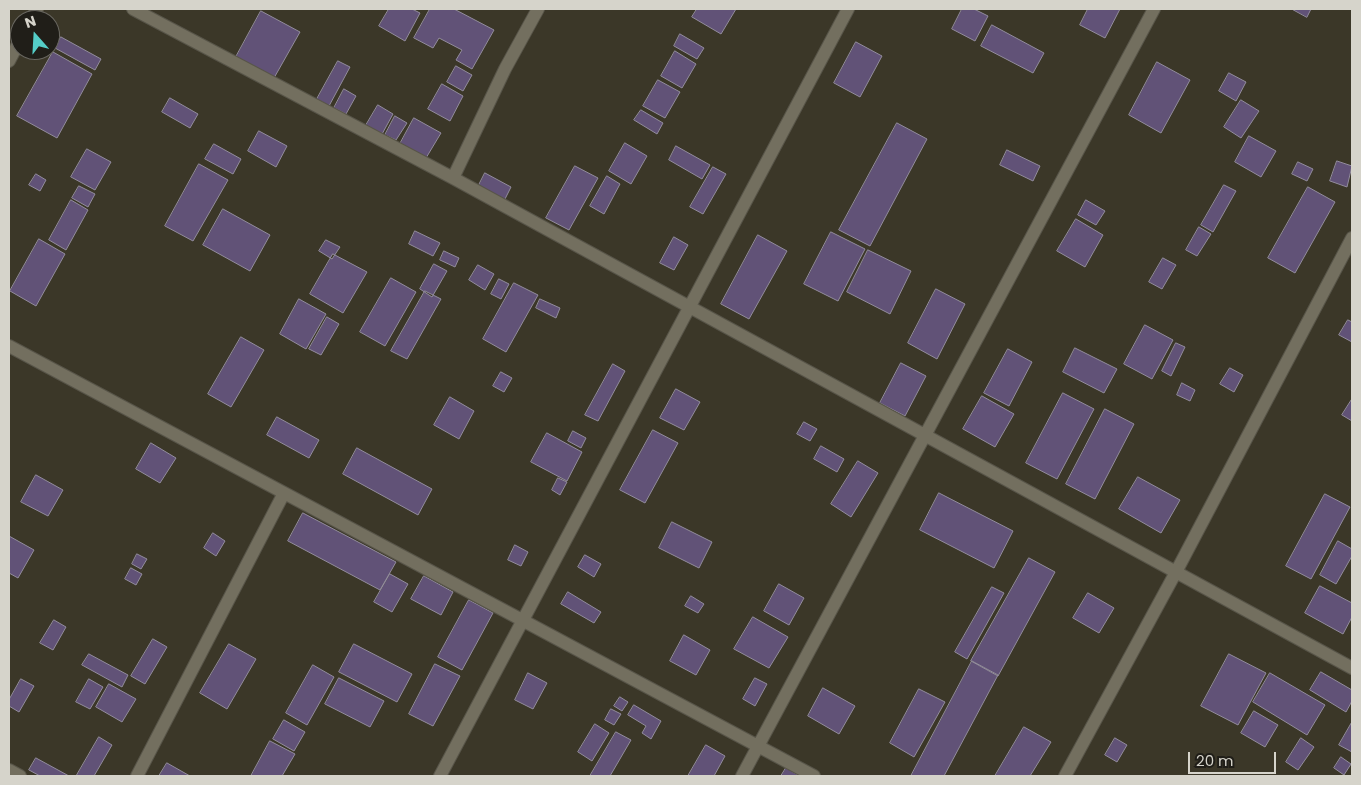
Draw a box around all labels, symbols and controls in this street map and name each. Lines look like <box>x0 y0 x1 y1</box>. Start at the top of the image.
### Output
north arrow <box>10 10 60 60</box>
text: N <box>22 11 39 33</box>
scale bar <box>1191 742 1278 774</box>
text: 20 m <box>1196 750 1234 771</box>

